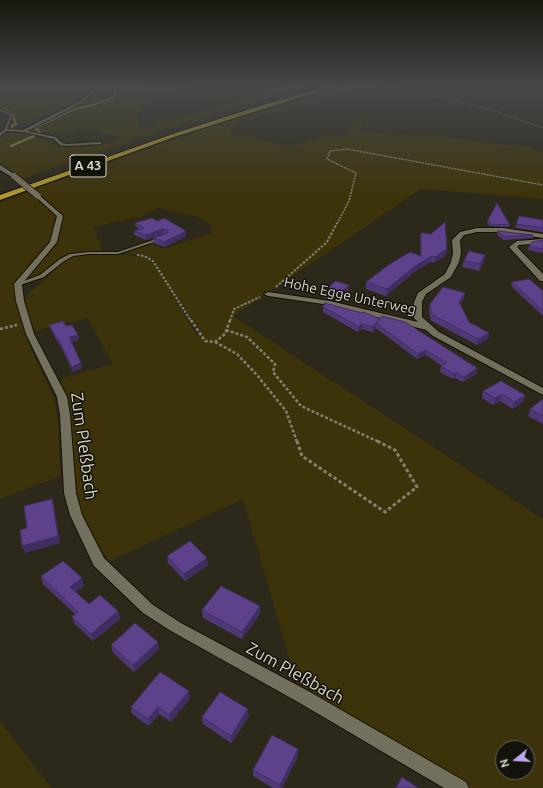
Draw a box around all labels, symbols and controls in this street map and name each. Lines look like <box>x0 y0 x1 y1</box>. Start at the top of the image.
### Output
road number: A 43 <box>70 155 106 177</box>
street label: Hohe Egge Unterweg <box>282 274 418 318</box>
street label: Zum Pleßbach <box>66 391 102 501</box>
street label: Zum Pleßbach <box>243 638 347 708</box>
north arrow <box>495 740 535 780</box>
text: N <box>498 758 512 769</box>

